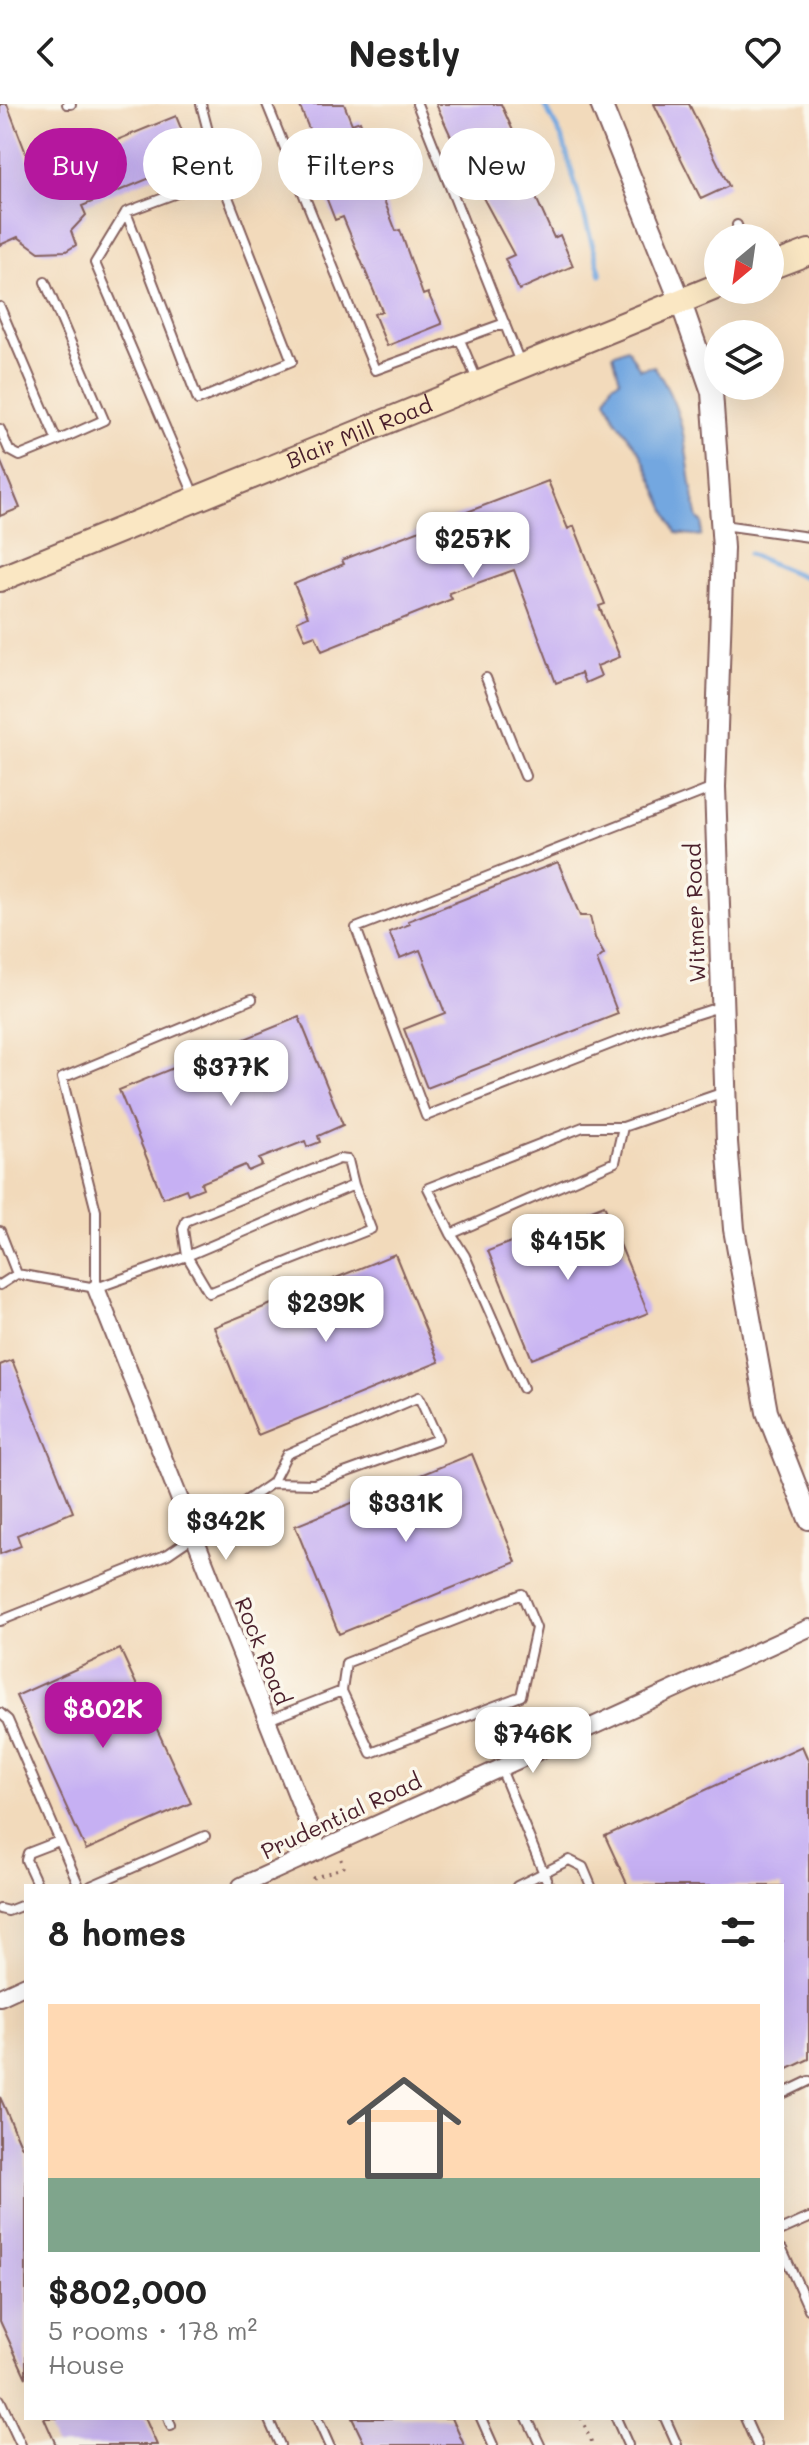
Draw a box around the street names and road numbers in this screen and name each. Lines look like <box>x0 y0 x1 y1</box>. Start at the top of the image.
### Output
street label: Blair Mill Road <box>282 389 436 475</box>
street label: Witmer Road <box>678 843 711 983</box>
street label: Rock Road <box>229 1593 298 1709</box>
street label: Prudential Road <box>256 1766 426 1865</box>

